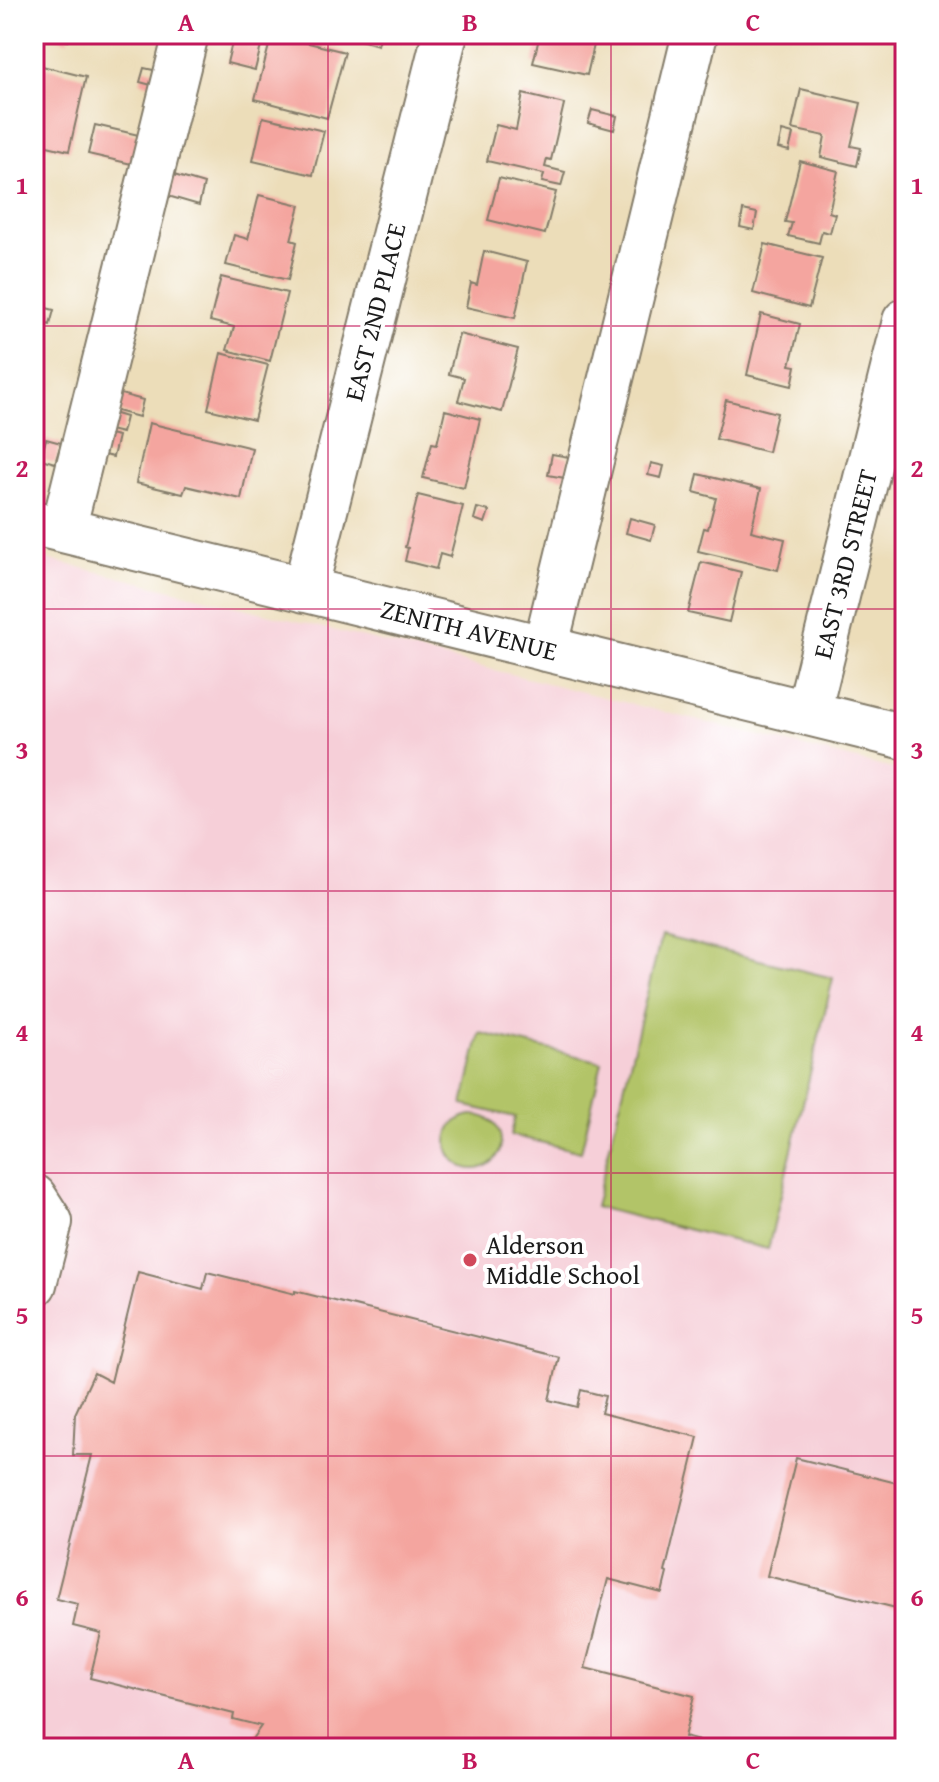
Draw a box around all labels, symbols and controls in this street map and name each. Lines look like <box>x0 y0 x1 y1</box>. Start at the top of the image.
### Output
text: A <box>178 2 195 41</box>
text: B <box>462 2 478 41</box>
text: C <box>746 2 760 41</box>
text: 1 <box>15 165 29 204</box>
text: 1 <box>910 165 924 204</box>
street label: EAST 2ND PLACE <box>334 219 415 405</box>
text: 2 <box>15 448 29 487</box>
text: 2 <box>910 448 924 487</box>
street label: EAST 3RD STREET <box>802 465 887 663</box>
street label: ZENITH AVENUE <box>377 589 561 670</box>
text: 3 <box>15 730 29 769</box>
text: 3 <box>910 730 924 769</box>
text: 4 <box>15 1012 29 1051</box>
text: 4 <box>910 1012 924 1051</box>
place label: Alderson Middle School <box>486 1225 640 1294</box>
marker: Alderson Middle School <box>461 1251 479 1269</box>
text: 5 <box>15 1295 29 1334</box>
text: 5 <box>910 1295 924 1334</box>
text: 6 <box>15 1577 29 1616</box>
text: 6 <box>910 1577 924 1616</box>
text: A <box>178 1740 195 1779</box>
text: B <box>462 1740 478 1779</box>
text: C <box>746 1740 760 1779</box>

